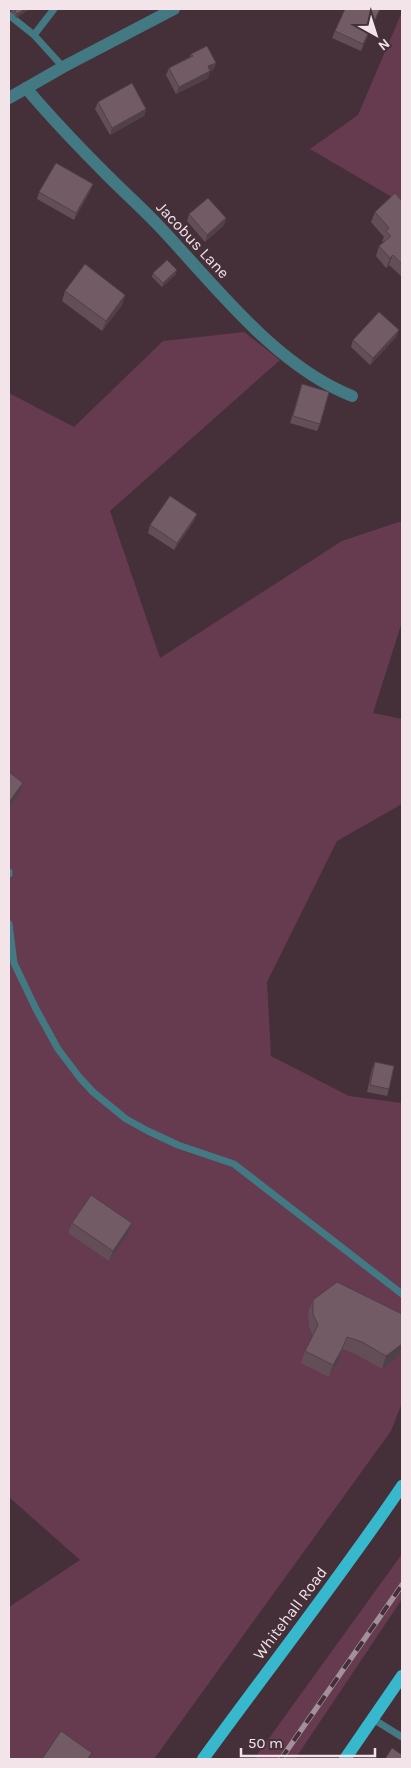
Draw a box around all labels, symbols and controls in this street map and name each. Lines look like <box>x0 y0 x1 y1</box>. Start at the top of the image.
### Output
north arrow <box>351 10 401 60</box>
text: N <box>375 35 393 54</box>
street label: Jacobus Lane <box>153 198 233 282</box>
street label: Whitehall Road <box>249 1563 331 1663</box>
scale bar <box>241 1726 375 1758</box>
text: 50 m <box>248 1734 283 1752</box>

